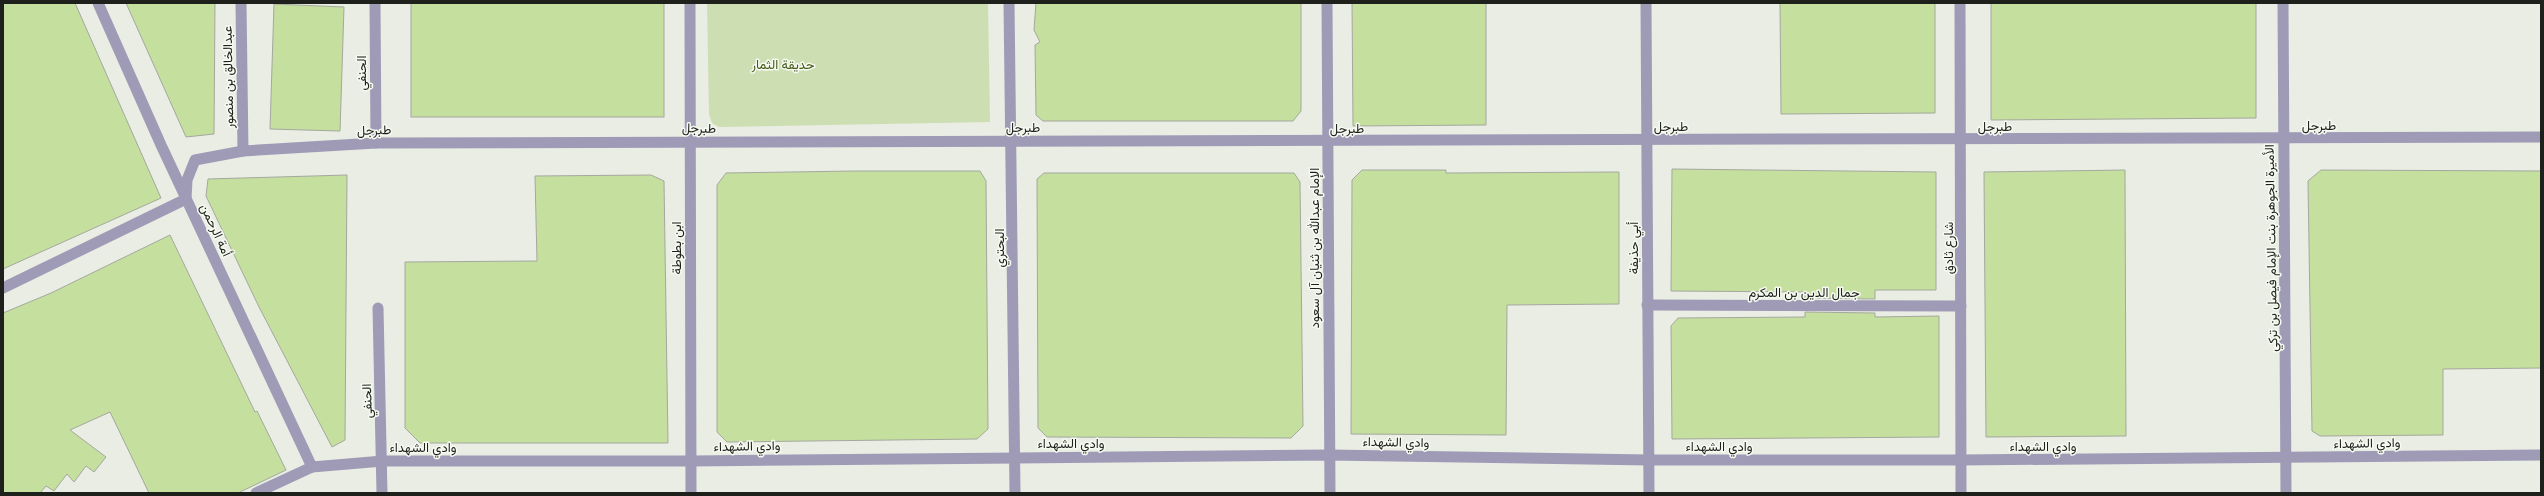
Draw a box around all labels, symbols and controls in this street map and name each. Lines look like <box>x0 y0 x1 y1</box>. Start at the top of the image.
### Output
street label: عبدالخالق بن منصور <box>219 25 237 129</box>
street label: الحنفي <box>353 56 372 90</box>
park label: حديقة الثمار <box>751 56 815 73</box>
street label: طبرجل <box>2302 117 2336 134</box>
street label: طبرجل <box>1654 118 1688 135</box>
street label: طبرجل <box>1978 118 2012 135</box>
street label: طبرجل <box>682 119 716 137</box>
street label: طبرجل <box>1006 119 1040 136</box>
street label: طبرجل <box>1330 120 1364 137</box>
street label: طبرجل <box>357 121 391 139</box>
street label: الأميرة الجوهرة بنت الإمام فيصل بن تركي <box>2261 144 2283 352</box>
street label: الإمام عبدالله بن ثنيان آل سعود <box>1306 168 1324 328</box>
street label: أمة الرحمن <box>196 201 236 259</box>
street label: ابن بطوطة <box>668 221 685 275</box>
street label: أبي حذيفة <box>1625 222 1644 274</box>
street label: شارع ثادق <box>1940 222 1958 274</box>
street label: البحتري <box>991 229 1010 267</box>
street label: جمال الدين بن المكرم <box>1748 284 1860 301</box>
street label: الحنفي <box>358 383 378 419</box>
street label: وادي الشهداء <box>1362 433 1430 453</box>
street label: وادي الشهداء <box>2333 434 2401 454</box>
street label: وادي الشهداء <box>1038 435 1105 454</box>
street label: وادي الشهداء <box>713 437 781 457</box>
street label: وادي الشهداء <box>1686 438 1753 457</box>
street label: وادي الشهداء <box>2010 438 2077 457</box>
street label: وادي الشهداء <box>390 439 457 458</box>

